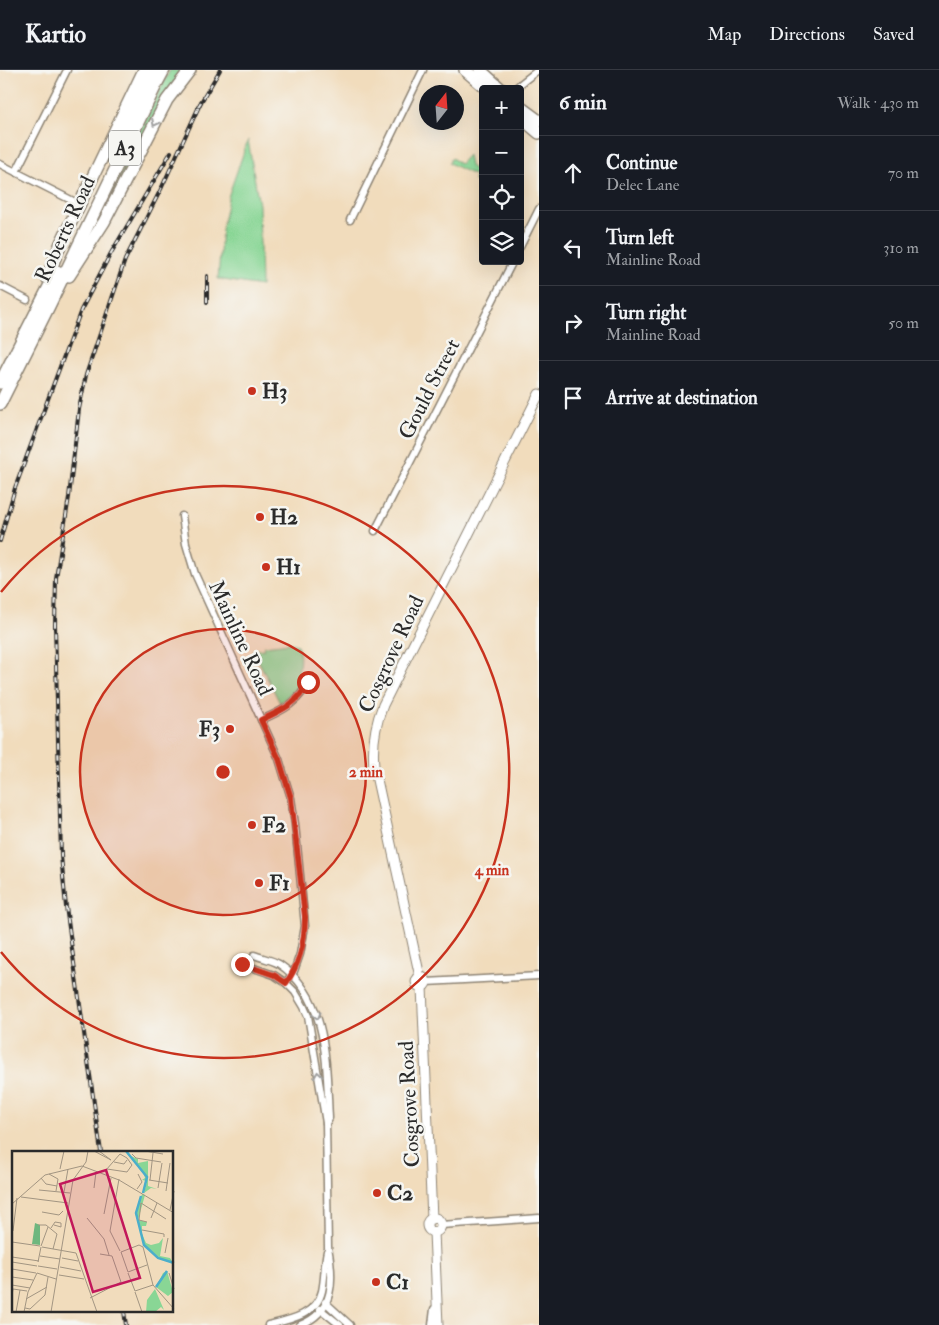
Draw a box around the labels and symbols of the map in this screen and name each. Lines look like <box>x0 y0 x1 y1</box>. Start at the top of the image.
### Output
north arrow <box>419 85 464 130</box>
one-way arrow <box>151 118 161 127</box>
road number: A3 <box>109 130 141 166</box>
street label: Roberts Road <box>29 171 102 287</box>
street label: Gould Street <box>393 334 466 444</box>
place label: H3 <box>262 378 287 405</box>
marker: H3 <box>246 385 258 397</box>
place label: H2 <box>270 504 298 531</box>
marker: H2 <box>254 511 266 523</box>
place label: H1 <box>276 554 301 581</box>
marker: H1 <box>260 561 272 573</box>
street label: Mainline Road <box>202 576 279 701</box>
street label: Cosgrove Road <box>352 591 431 717</box>
route start <box>297 671 320 694</box>
place label: F3 <box>199 716 220 743</box>
marker: F3 <box>224 723 236 735</box>
centre of rings <box>214 763 232 781</box>
text: 2 min <box>349 763 383 782</box>
place label: F2 <box>262 812 286 839</box>
marker: F2 <box>246 819 258 831</box>
text: 4 min <box>474 861 510 880</box>
place label: F1 <box>269 870 290 897</box>
marker: F1 <box>253 877 265 889</box>
route end <box>231 953 254 976</box>
one-way arrow <box>311 1011 321 1019</box>
street label: Cosgrove Road <box>393 1039 426 1168</box>
one-way arrow <box>313 1070 323 1079</box>
inset map <box>12 1151 174 1312</box>
place label: C2 <box>387 1180 413 1207</box>
marker: C2 <box>371 1187 383 1199</box>
place label: C1 <box>386 1269 409 1296</box>
marker: C1 <box>370 1276 382 1288</box>

